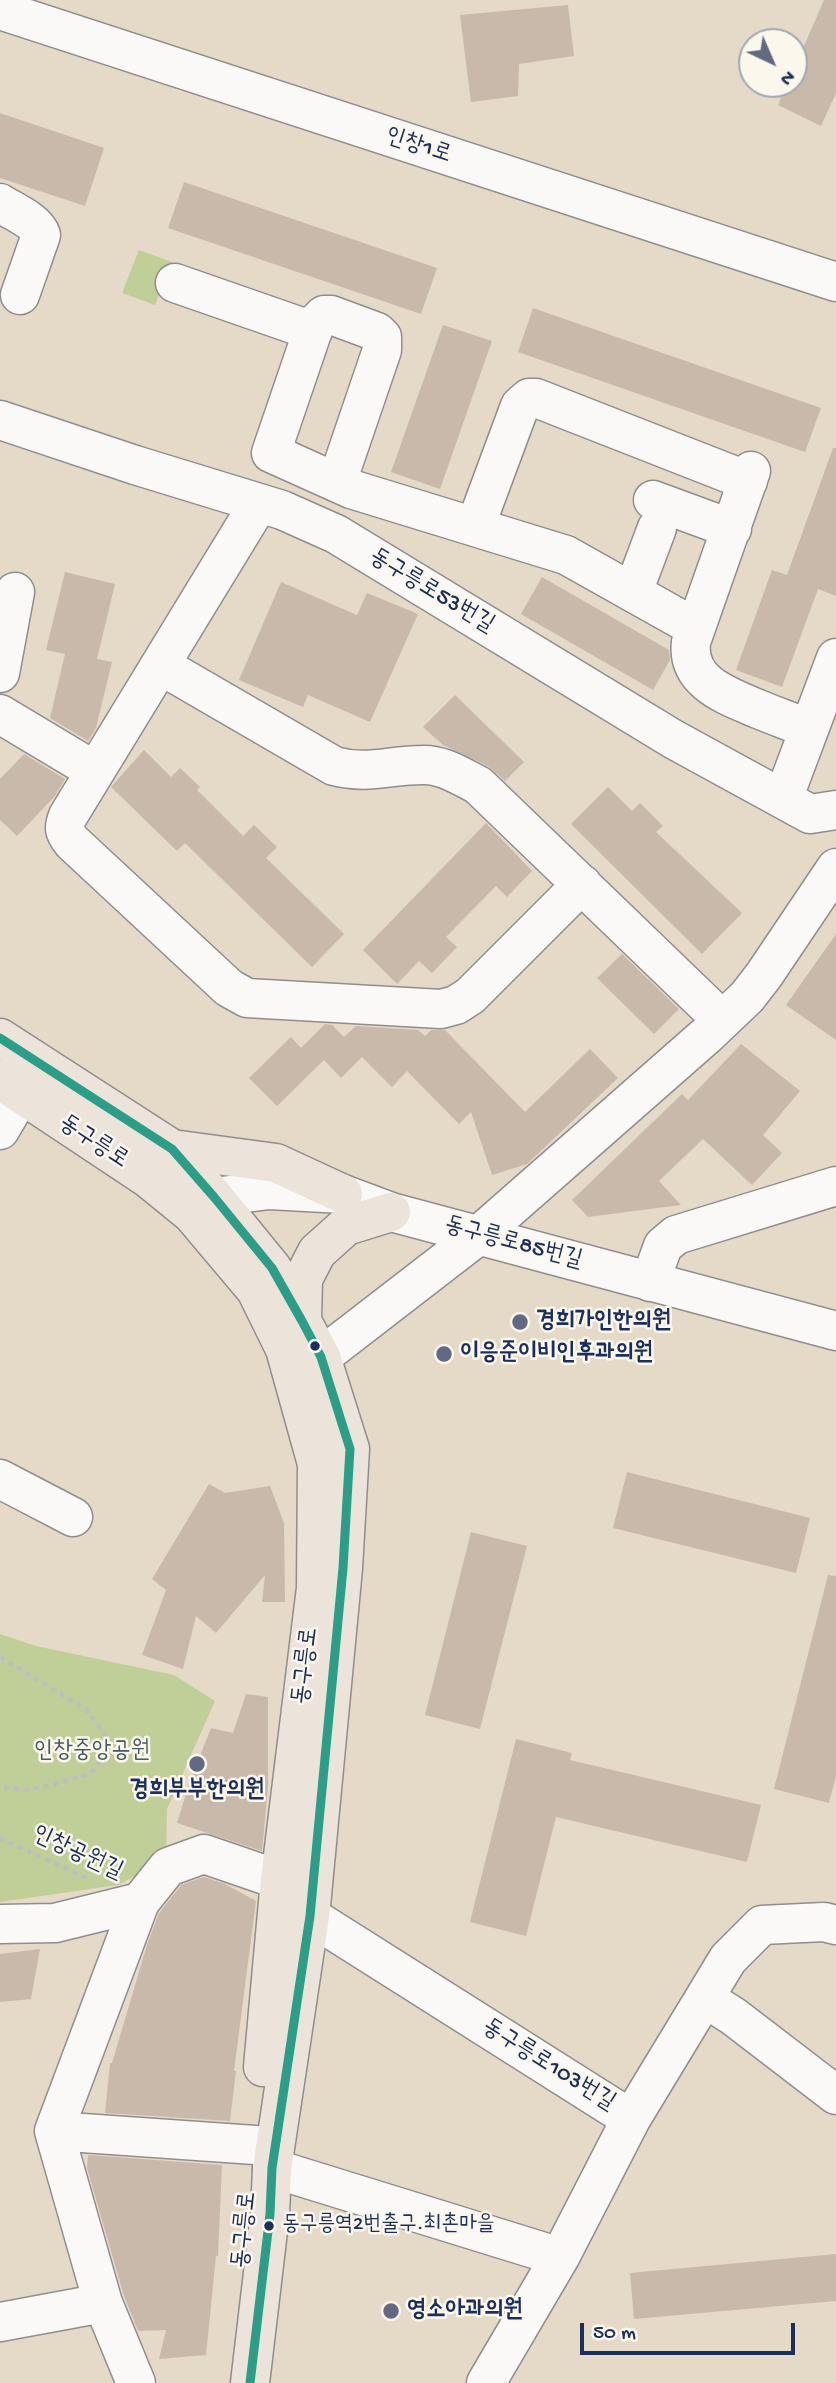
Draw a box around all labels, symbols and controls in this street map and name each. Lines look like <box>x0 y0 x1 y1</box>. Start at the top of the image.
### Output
north arrow <box>738 28 808 98</box>
text: N <box>774 64 799 90</box>
street label: 인창1로 <box>381 123 455 171</box>
street label: 동구릉로53번길 <box>363 543 499 641</box>
street label: 동구릉로 <box>53 1110 133 1176</box>
street label: 동구릉로85번길 <box>441 1212 585 1276</box>
place label: 경희가인한의원 <box>536 1308 671 1336</box>
marker: 경희가인한의원 <box>510 1312 530 1332</box>
unlabelled marker <box>308 1339 322 1353</box>
place label: 이응준이비인후과의원 <box>460 1340 653 1368</box>
marker: 이응준이비인후과의원 <box>434 1344 454 1364</box>
street label: 동구릉로 <box>288 1626 326 1706</box>
park label: 인창중앙공원 <box>34 1738 150 1766</box>
marker: 경희부부한의원 <box>187 1754 207 1774</box>
place label: 경희부부한의원 <box>129 1777 265 1805</box>
street label: 인창공원길 <box>27 1821 127 1887</box>
street label: 동구릉로103번길 <box>476 2014 620 2118</box>
street label: 동구릉로 <box>228 2190 264 2270</box>
place label: 동구릉역2번출구.최촌마을 <box>282 2213 494 2239</box>
marker: 동구릉역2번출구.최촌마을 <box>262 2219 276 2233</box>
place label: 영소아과의원 <box>407 2297 523 2325</box>
marker: 영소아과의원 <box>381 2301 401 2321</box>
scale bar <box>584 2310 799 2354</box>
text: 50 m <box>593 2322 636 2347</box>

